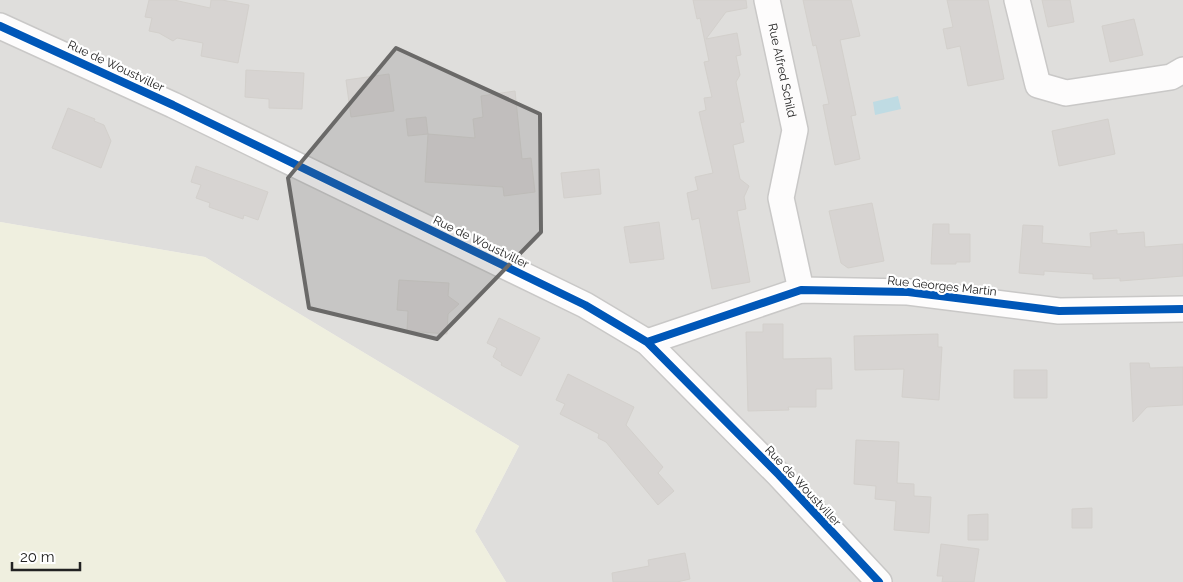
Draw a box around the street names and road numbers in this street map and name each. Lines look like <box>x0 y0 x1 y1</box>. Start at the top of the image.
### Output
street label: Rue Alfred Schild <box>765 22 799 119</box>
street label: Rue de Woustviller <box>66 38 167 95</box>
street label: Rue de Woustviller <box>431 213 532 272</box>
street label: Rue Georges Martin <box>887 273 997 299</box>
street label: Rue de Woustviller <box>762 443 844 530</box>

